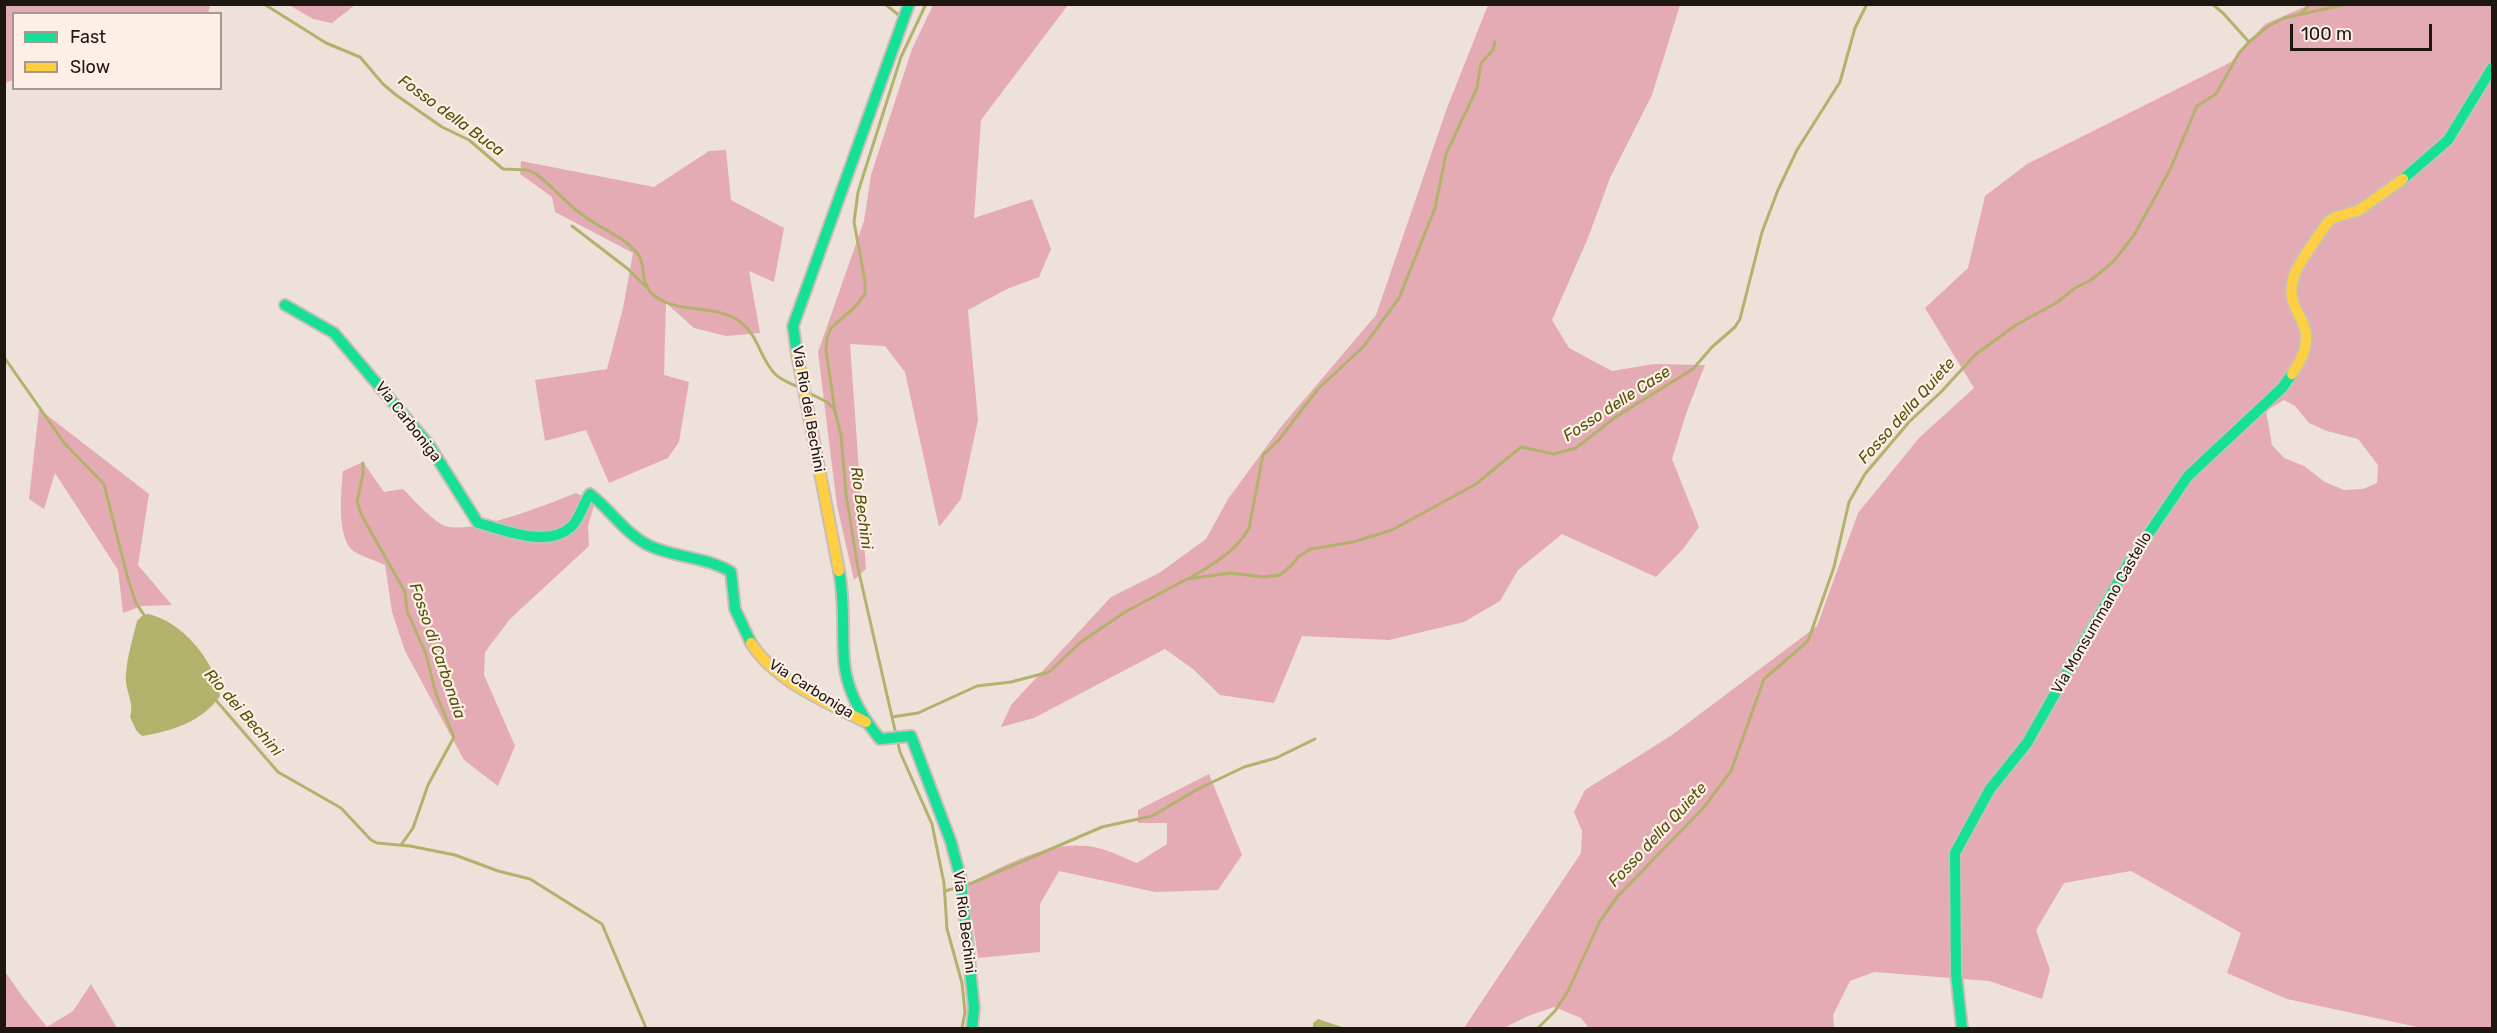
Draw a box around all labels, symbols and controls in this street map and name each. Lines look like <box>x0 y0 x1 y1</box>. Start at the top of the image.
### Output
legend <box>12 12 222 90</box>
scale bar <box>2293 12 2436 50</box>
text: 100 m <box>2301 23 2352 45</box>
text: Fast <box>70 26 106 48</box>
text: Slow <box>70 56 110 78</box>
water label: Fosso della Buca <box>394 71 508 161</box>
street label: Via Rio dei Bechini <box>788 344 828 474</box>
water label: Fosso della Quiete <box>1854 354 1960 468</box>
water label: Fosso delle Case <box>1560 362 1674 446</box>
street label: Via Carboniga <box>371 378 445 466</box>
water label: Rio Bechini <box>846 465 876 551</box>
street label: Via Monsummano Castello <box>2048 529 2156 697</box>
water label: Fosso di Carbonaia <box>405 581 469 721</box>
street label: Via Carboniga <box>765 656 857 722</box>
water label: Rio dei Bechini <box>200 665 286 761</box>
water label: Fosso della Quiete <box>1605 779 1711 891</box>
street label: Via Rio Bechini <box>949 870 979 974</box>

